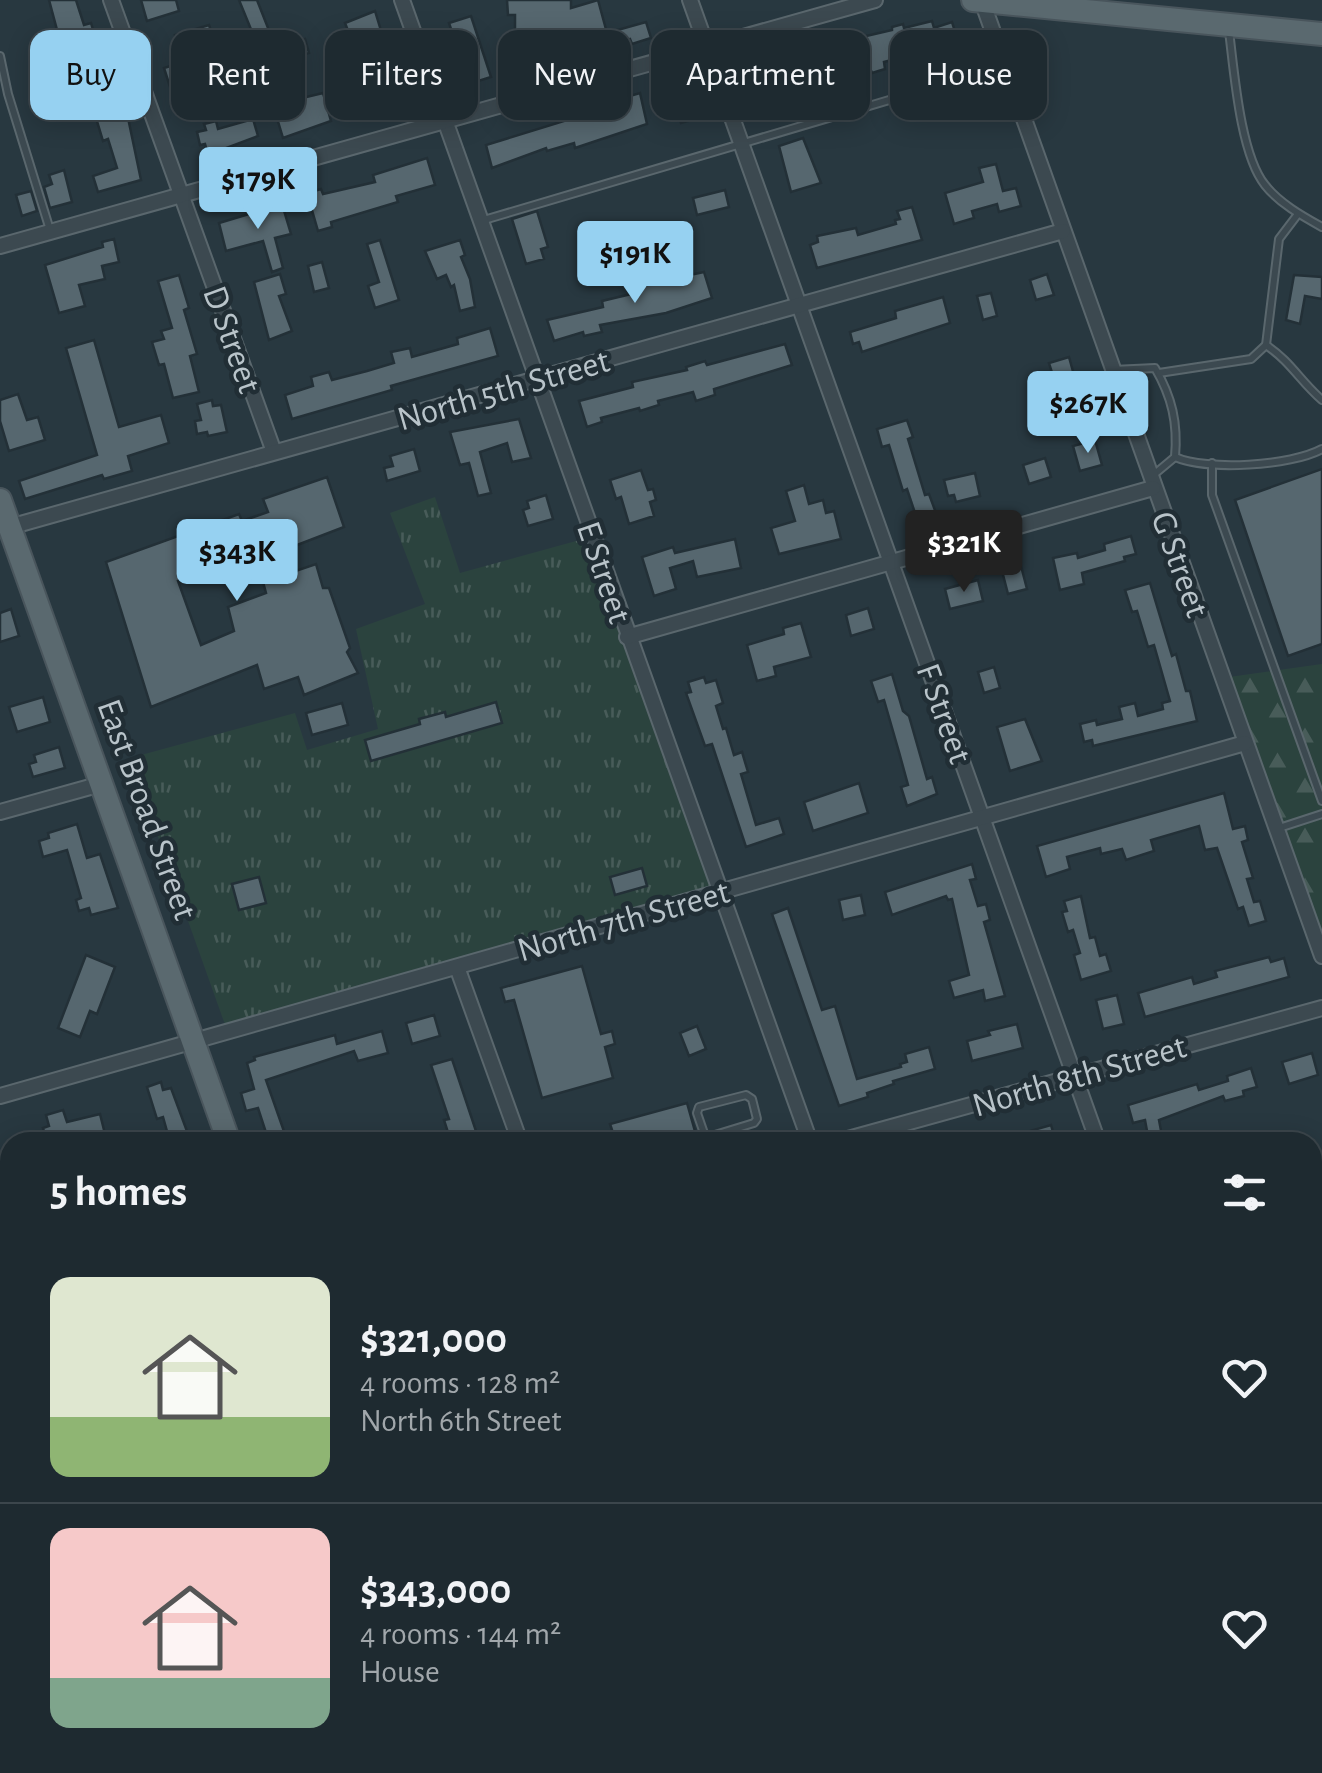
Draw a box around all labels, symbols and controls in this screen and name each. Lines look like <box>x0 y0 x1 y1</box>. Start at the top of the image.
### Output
chip: Buy <box>30 30 151 120</box>
chip: Rent <box>171 30 305 120</box>
chip: Filters <box>325 30 478 120</box>
chip: New <box>498 30 631 120</box>
chip: Apartment <box>651 30 870 120</box>
chip: House <box>890 30 1047 120</box>
pin: $179K <box>188 147 328 232</box>
text: $179K <box>221 163 295 195</box>
pin: $191K <box>565 221 705 306</box>
text: $191K <box>599 237 671 269</box>
street label: D Street <box>196 281 267 398</box>
street label: North 5th Street <box>393 343 613 437</box>
pin: $267K <box>1018 371 1158 456</box>
text: $267K <box>1049 387 1127 419</box>
street label: G Street <box>1144 507 1215 622</box>
pin: $321K <box>894 510 1034 595</box>
street label: E Street <box>570 517 637 628</box>
pin: $343K <box>167 519 307 604</box>
text: $321K <box>927 526 1001 558</box>
text: $343K <box>199 535 275 567</box>
street label: F Street <box>909 659 978 768</box>
street label: East Broad Street <box>91 695 203 924</box>
street label: North 7th Street <box>514 874 733 968</box>
street label: North 8th Street <box>969 1029 1190 1124</box>
icon: filters <box>1217 1165 1272 1220</box>
text: 5 homes <box>50 1171 187 1213</box>
icon: home <box>130 1317 250 1437</box>
text: $321,000 <box>360 1318 507 1360</box>
icon: heart <box>1217 1350 1272 1405</box>
text: 4 rooms · 128 m² <box>360 1367 560 1399</box>
text: North 6th Street <box>360 1405 562 1437</box>
icon: home <box>130 1568 250 1688</box>
text: $343,000 <box>360 1569 512 1611</box>
icon: heart <box>1217 1601 1272 1656</box>
text: 4 rooms · 144 m² <box>360 1618 561 1650</box>
text: House <box>360 1656 440 1688</box>

